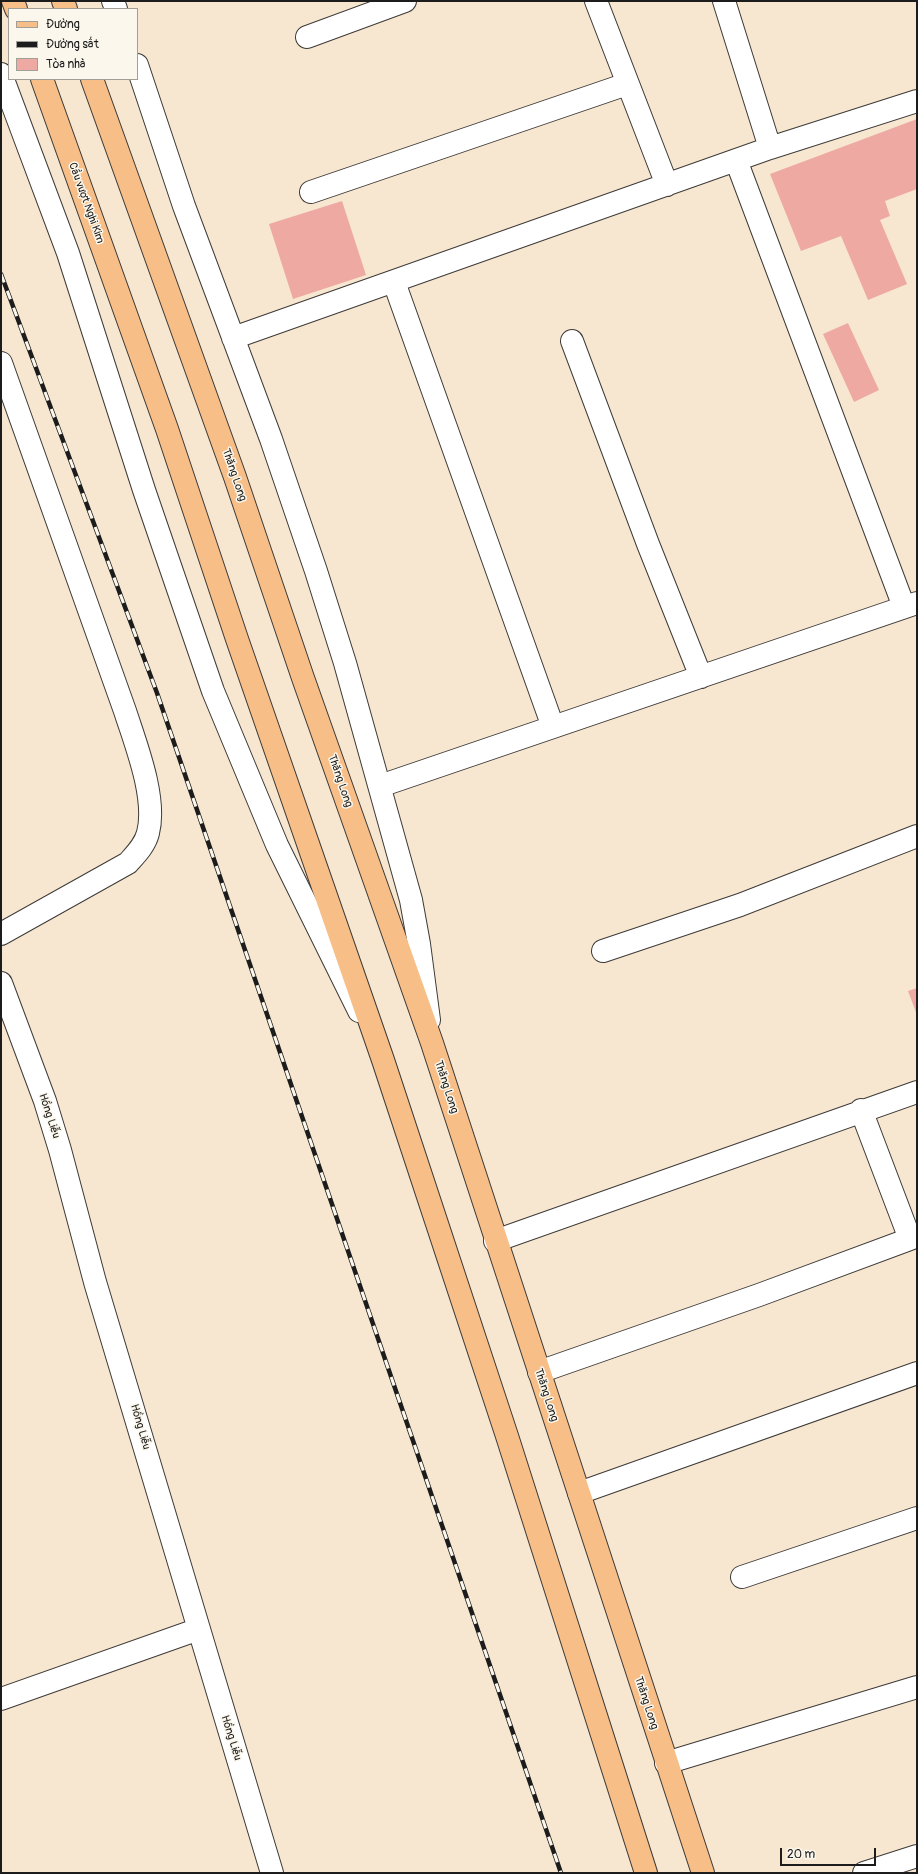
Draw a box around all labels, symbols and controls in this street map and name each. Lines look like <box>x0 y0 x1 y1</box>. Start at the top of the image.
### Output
legend <box>8 8 138 80</box>
text: Đường <box>46 17 80 32</box>
text: Đường sắt <box>46 37 99 52</box>
text: Tòa nhà <box>46 57 85 72</box>
street label: Cầu vượt Nghi Kim <box>65 161 107 245</box>
street label: Thăng Long <box>219 447 249 503</box>
street label: Thăng Long <box>325 753 355 809</box>
street label: Thăng Long <box>431 1059 461 1115</box>
street label: Hồng Liễu <box>36 1092 62 1140</box>
street label: Thăng Long <box>531 1367 561 1423</box>
street label: Hồng Liễu <box>127 1403 153 1451</box>
street label: Thăng Long <box>631 1675 661 1731</box>
street label: Hồng Liễu <box>218 1714 244 1762</box>
scale bar <box>782 1840 878 1866</box>
text: 20 m <box>787 1847 815 1862</box>

